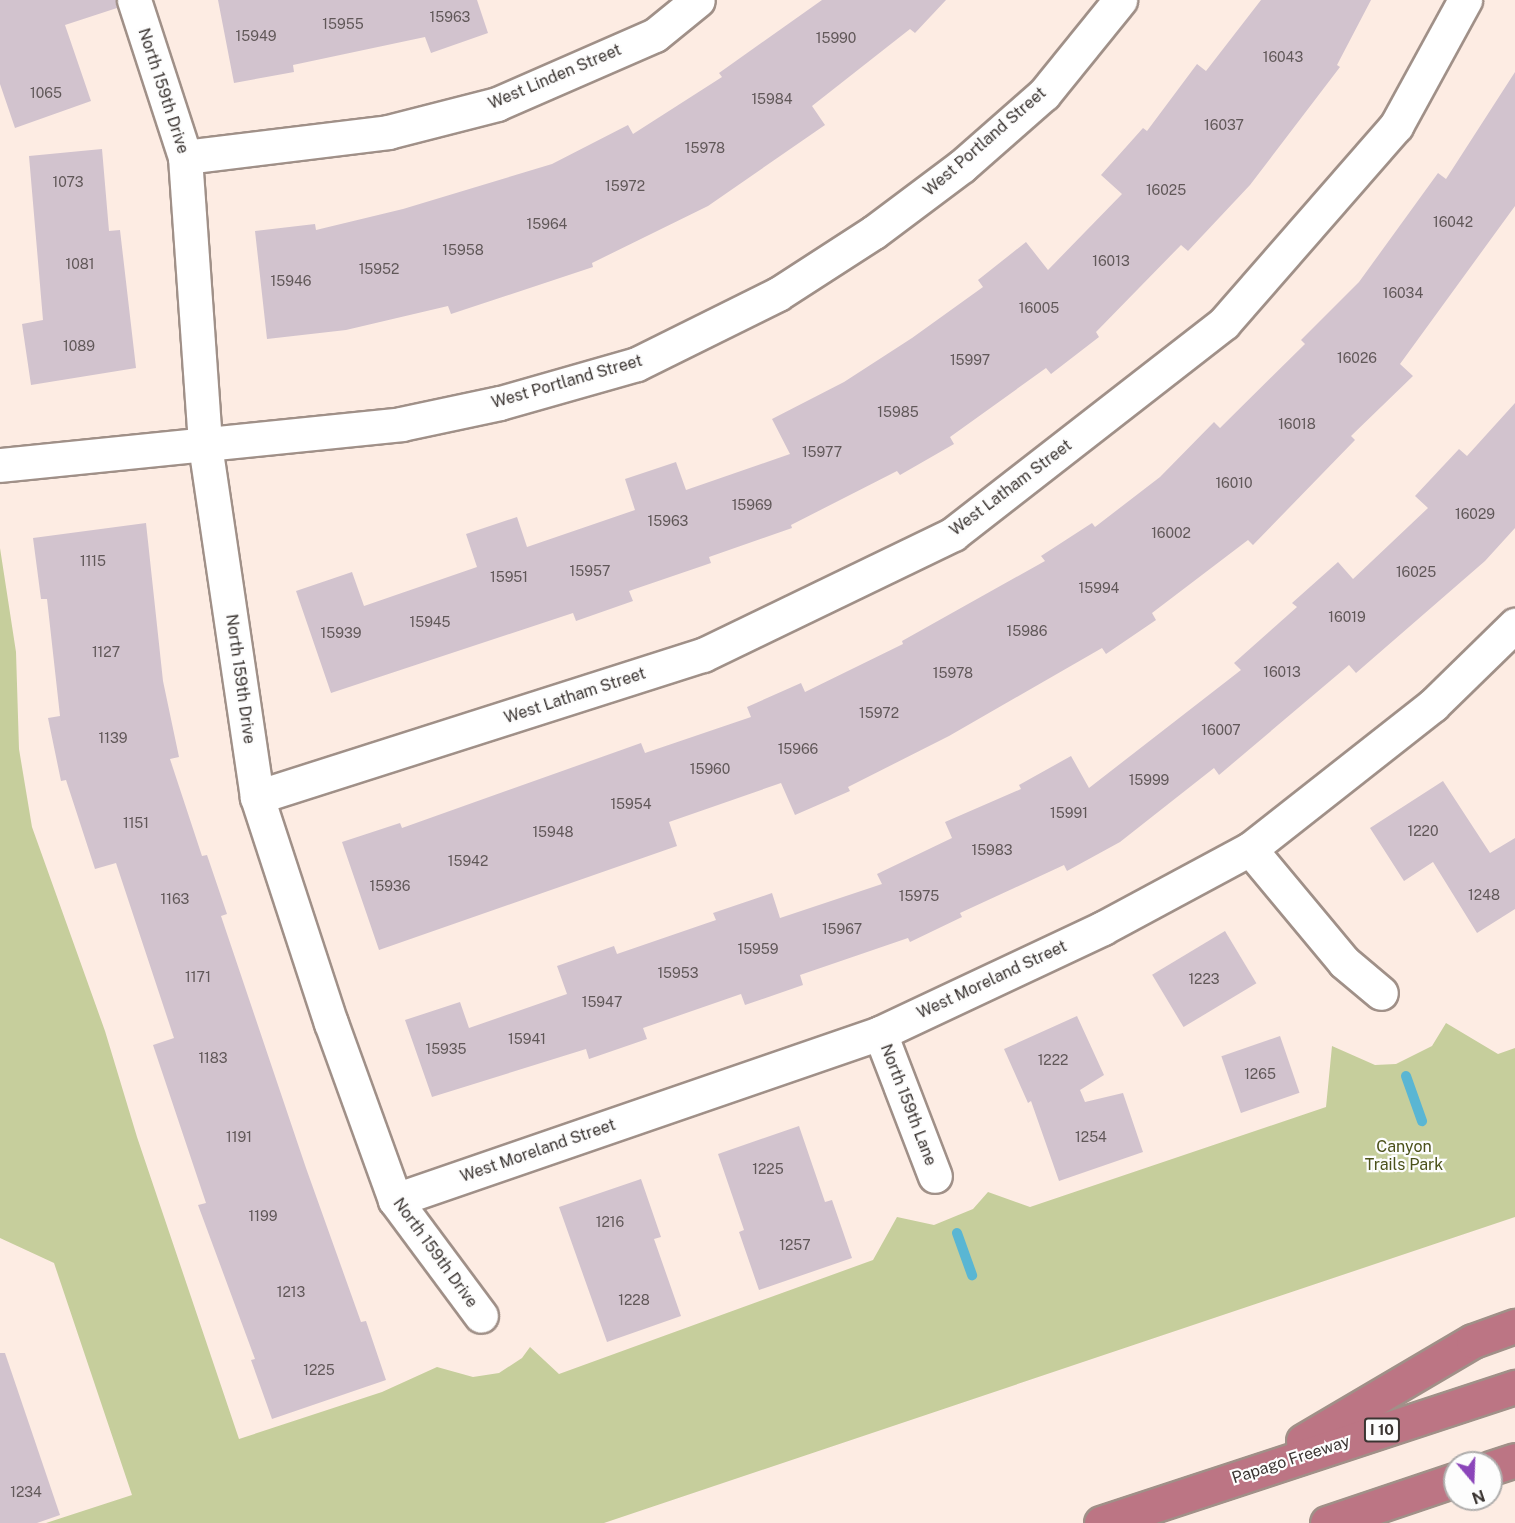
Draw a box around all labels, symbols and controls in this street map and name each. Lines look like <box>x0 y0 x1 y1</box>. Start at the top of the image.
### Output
house number: 15963 <box>430 9 470 25</box>
house number: 15955 <box>322 16 364 32</box>
street label: North 159th Drive <box>134 26 192 156</box>
house number: 15949 <box>236 28 276 44</box>
house number: 15990 <box>816 30 856 46</box>
street label: West Linden Street <box>486 40 624 114</box>
house number: 16043 <box>1263 49 1303 65</box>
street label: West Portland Street <box>920 84 1050 200</box>
house number: 1065 <box>30 85 62 101</box>
house number: 15984 <box>751 91 793 107</box>
house number: 16037 <box>1204 117 1244 133</box>
house number: 15978 <box>685 140 725 156</box>
house number: 1073 <box>53 174 83 190</box>
house number: 15972 <box>605 178 645 194</box>
house number: 16025 <box>1146 182 1186 198</box>
house number: 16042 <box>1433 214 1473 230</box>
house number: 15964 <box>527 216 567 232</box>
house number: 15958 <box>442 242 484 258</box>
house number: 16013 <box>1092 253 1130 269</box>
house number: 1081 <box>66 256 94 272</box>
house number: 15952 <box>359 261 399 277</box>
house number: 15946 <box>271 273 311 289</box>
house number: 16034 <box>1383 285 1423 301</box>
house number: 16005 <box>1019 300 1059 316</box>
house number: 1089 <box>63 338 95 354</box>
house number: 16026 <box>1337 350 1377 366</box>
street label: West Portland Street <box>489 351 645 413</box>
house number: 15997 <box>950 352 990 368</box>
house number: 15985 <box>877 404 919 420</box>
house number: 16018 <box>1278 416 1316 432</box>
street label: West Latham Street <box>946 436 1076 540</box>
house number: 15977 <box>802 444 842 460</box>
house number: 16010 <box>1215 475 1253 491</box>
house number: 15969 <box>732 497 772 513</box>
house number: 16029 <box>1455 506 1495 522</box>
house number: 15963 <box>648 513 688 529</box>
house number: 16002 <box>1151 525 1191 541</box>
house number: 1115 <box>80 553 106 569</box>
house number: 15957 <box>570 563 610 579</box>
house number: 16025 <box>1396 564 1436 580</box>
house number: 15951 <box>490 569 528 585</box>
house number: 15994 <box>1079 580 1119 596</box>
house number: 16019 <box>1328 609 1366 625</box>
street label: North 159th Drive <box>221 613 259 745</box>
house number: 15945 <box>409 614 451 630</box>
house number: 15986 <box>1006 623 1048 639</box>
house number: 15939 <box>321 625 361 641</box>
house number: 1127 <box>92 644 120 660</box>
street label: West Latham Street <box>502 664 648 728</box>
house number: 16013 <box>1263 664 1301 680</box>
house number: 15978 <box>933 665 973 681</box>
house number: 15972 <box>859 705 899 721</box>
house number: 16007 <box>1201 722 1241 738</box>
house number: 1139 <box>99 730 127 746</box>
house number: 15966 <box>778 741 818 757</box>
house number: 15960 <box>690 761 730 777</box>
house number: 15999 <box>1129 772 1169 788</box>
house number: 15954 <box>610 796 652 812</box>
house number: 15991 <box>1050 805 1088 821</box>
house number: 1151 <box>123 815 149 831</box>
house number: 1220 <box>1408 823 1438 839</box>
house number: 15948 <box>532 824 574 840</box>
house number: 15983 <box>971 842 1013 858</box>
house number: 15942 <box>448 853 488 869</box>
house number: 15936 <box>370 878 410 894</box>
house number: 1248 <box>1468 887 1500 903</box>
house number: 15975 <box>899 888 939 904</box>
house number: 1163 <box>161 891 189 907</box>
house number: 15967 <box>822 921 862 937</box>
street label: West Moreland Street <box>914 937 1070 1023</box>
house number: 15959 <box>737 941 779 957</box>
house number: 15953 <box>657 965 699 981</box>
house number: 1171 <box>185 969 211 985</box>
house number: 1223 <box>1188 971 1220 987</box>
house number: 15947 <box>582 994 622 1010</box>
house number: 15941 <box>508 1031 546 1047</box>
house number: 15935 <box>425 1041 467 1057</box>
street label: North 159th Lane <box>876 1042 940 1168</box>
house number: 1183 <box>198 1050 228 1066</box>
house number: 1222 <box>1038 1052 1068 1068</box>
house number: 1265 <box>1244 1066 1276 1082</box>
street label: West Moreland Street <box>458 1115 618 1187</box>
house number: 1191 <box>226 1129 252 1145</box>
house number: 1254 <box>1075 1129 1107 1145</box>
park label: Canyon Trails Park <box>1365 1137 1443 1175</box>
house number: 1225 <box>752 1161 784 1177</box>
street label: North 159th Drive <box>389 1194 481 1312</box>
house number: 1199 <box>249 1208 277 1224</box>
house number: 1216 <box>596 1214 624 1230</box>
house number: 1257 <box>779 1237 811 1253</box>
house number: 1213 <box>277 1284 305 1300</box>
house number: 1228 <box>618 1292 650 1308</box>
house number: 1225 <box>303 1362 335 1378</box>
road number: I 10 <box>1362 1418 1402 1442</box>
street label: Papago Freeway <box>1230 1432 1352 1488</box>
north arrow <box>1443 1451 1503 1511</box>
house number: 1234 <box>10 1484 42 1500</box>
text: N <box>1469 1486 1487 1508</box>

